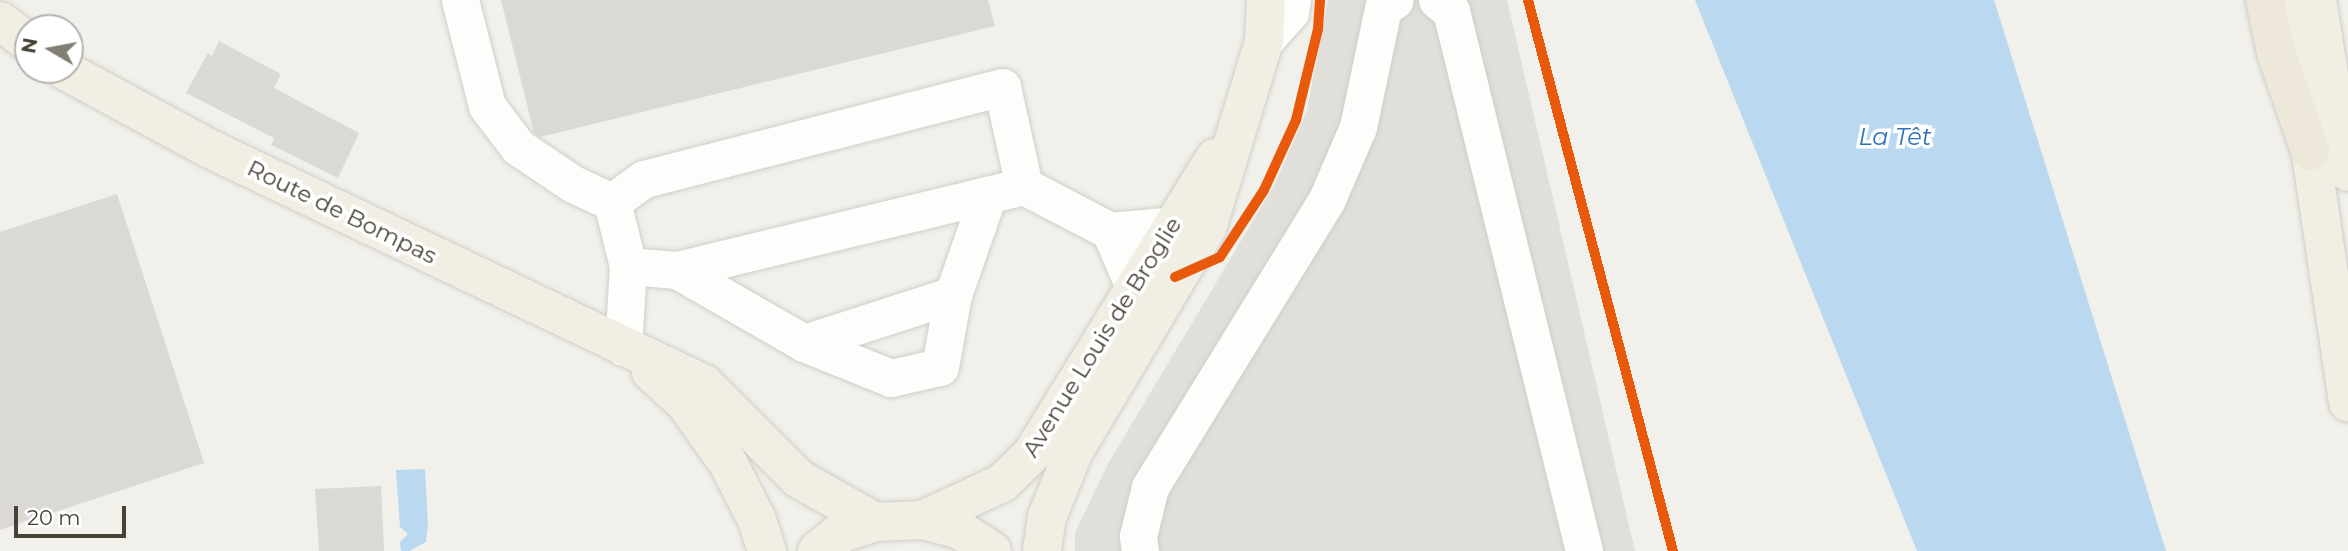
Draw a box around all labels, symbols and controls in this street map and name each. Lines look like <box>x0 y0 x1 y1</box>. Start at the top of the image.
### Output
north arrow <box>14 14 84 84</box>
text: N <box>17 36 42 55</box>
water label: La Têt <box>1858 123 1932 151</box>
street label: Route de Bompas <box>243 154 441 270</box>
street label: Avenue Louis de Broglie <box>1017 212 1187 462</box>
scale bar <box>18 491 130 536</box>
text: 20 m <box>27 505 81 530</box>

